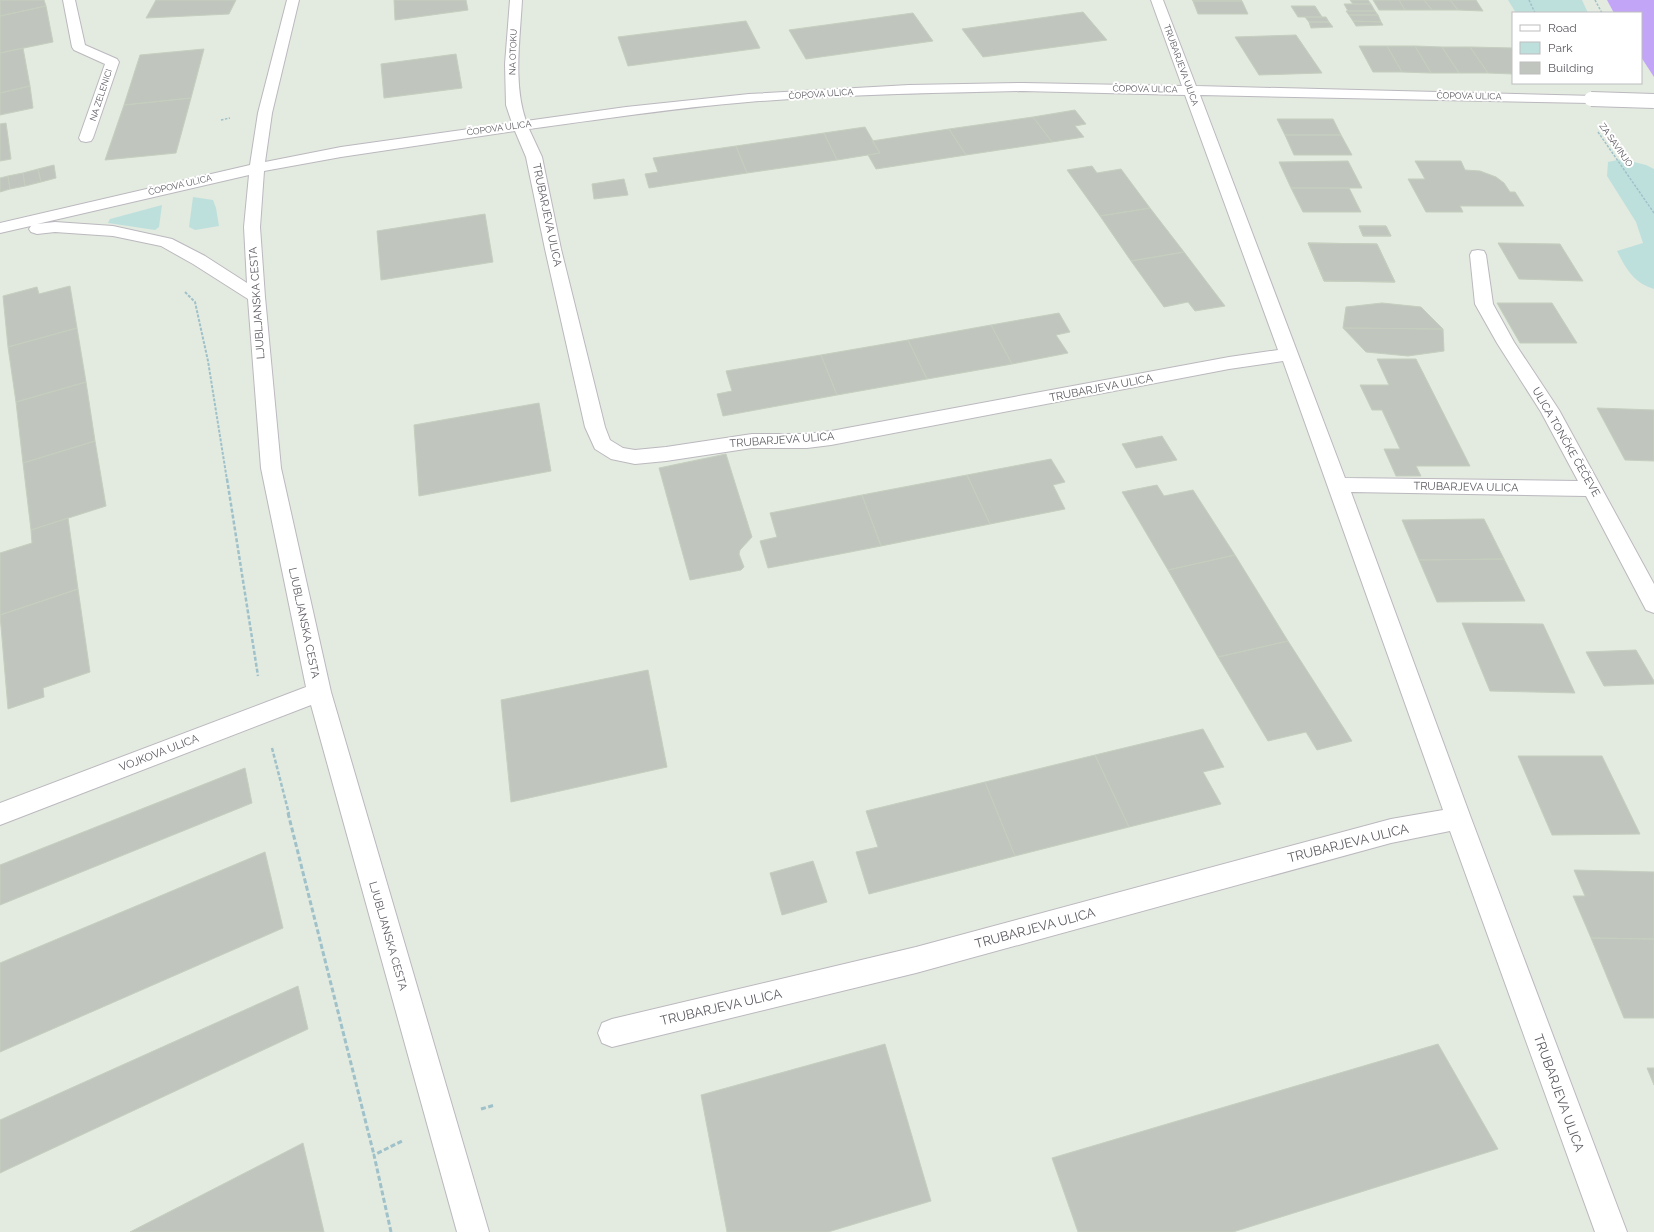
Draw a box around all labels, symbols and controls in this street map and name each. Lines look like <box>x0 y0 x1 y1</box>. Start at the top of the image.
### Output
legend <box>1512 12 1642 84</box>
text: Road <box>1548 21 1577 35</box>
street label: TRUBARJEVA ULICA <box>1162 23 1200 107</box>
street label: NA OTOKU <box>507 29 519 75</box>
text: Park <box>1548 41 1573 55</box>
text: Building <box>1548 61 1594 75</box>
street label: NA ZELENICI <box>88 68 114 122</box>
street label: ČOPOVA ULICA <box>1112 82 1178 95</box>
street label: ČOPOVA ULICA <box>788 86 854 101</box>
street label: ČOPOVA ULICA <box>1436 89 1502 102</box>
street label: ČOPOVA ULICA <box>466 118 532 137</box>
street label: ZA SAVINJO <box>1597 121 1635 169</box>
street label: TRUBARJEVA ULICA <box>530 162 564 268</box>
street label: ČOPOVA ULICA <box>147 172 213 197</box>
street label: LJUBLJANSKA CESTA <box>247 246 267 360</box>
street label: TRUBARJEVA ULICA <box>1048 371 1154 404</box>
street label: ULICA TONČKE ČEČEVE <box>1529 384 1604 499</box>
street label: TRUBARJEVA ULICA <box>729 430 835 450</box>
street label: TRUBARJEVA ULICA <box>1413 480 1519 494</box>
street label: LJUBLJANSKA CESTA <box>286 567 322 680</box>
street label: VOJKOVA ULICA <box>117 732 201 774</box>
street label: TRUBARJEVA ULICA <box>1286 821 1410 865</box>
street label: LJUBLJANSKA CESTA <box>366 880 410 992</box>
street label: TRUBARJEVA ULICA <box>973 905 1097 951</box>
street label: TRUBARJEVA ULICA <box>659 986 783 1028</box>
street label: TRUBARJEVA ULICA <box>1531 1032 1587 1154</box>

